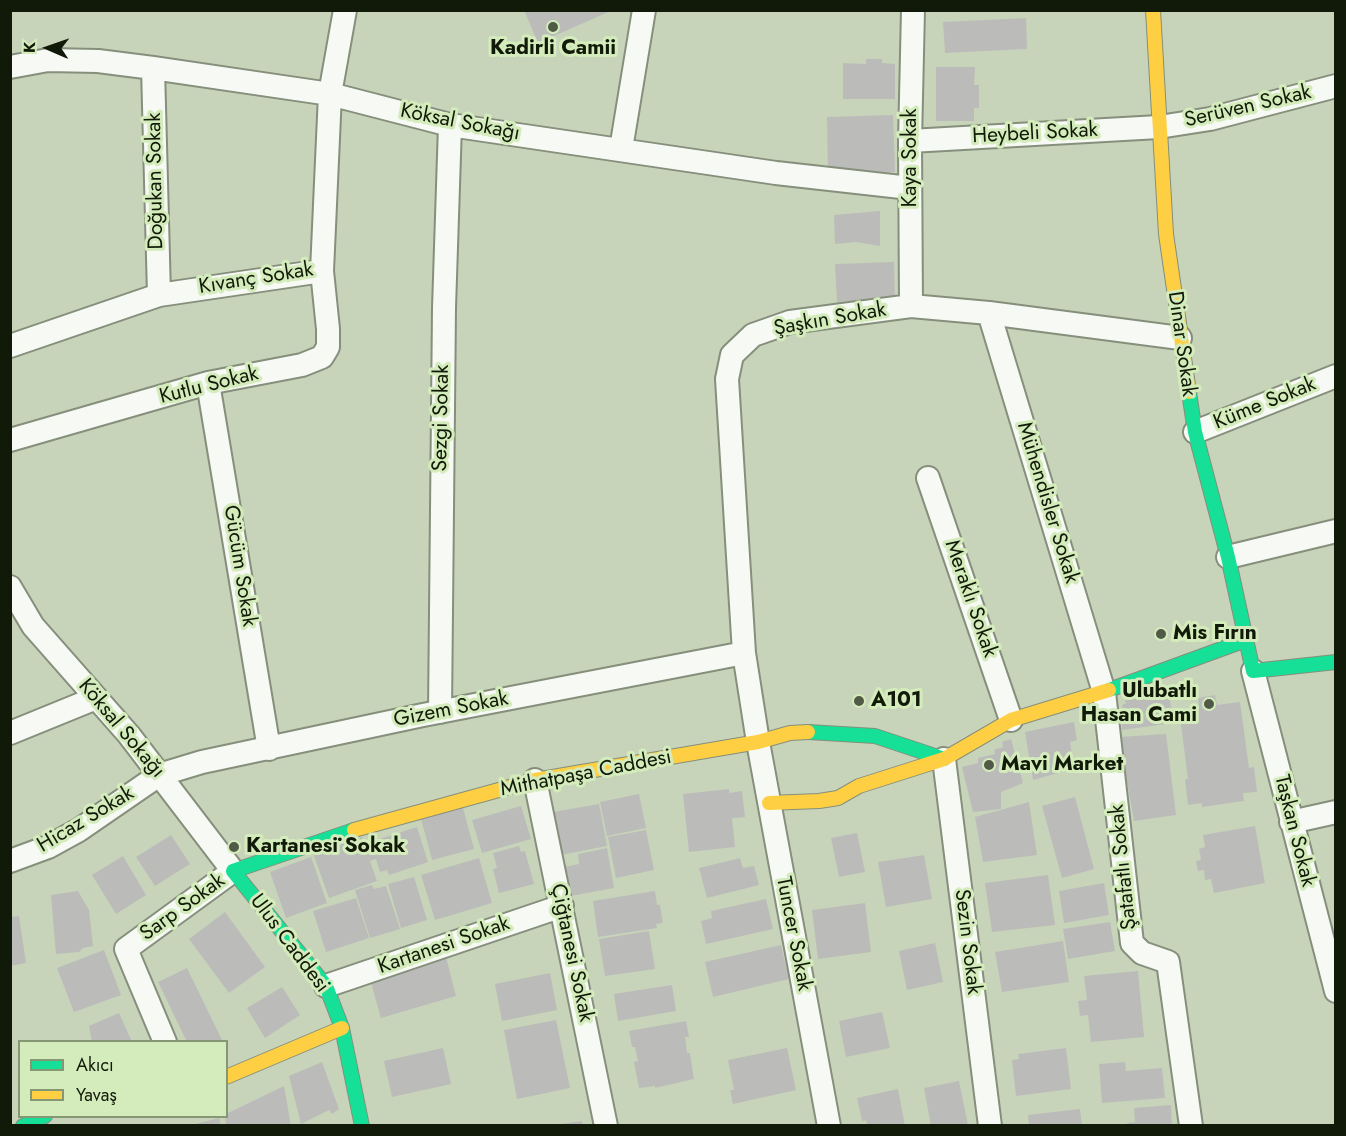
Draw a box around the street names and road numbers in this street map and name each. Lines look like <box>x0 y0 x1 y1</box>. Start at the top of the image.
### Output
street label: Serüven Sokak <box>1182 80 1314 134</box>
street label: Köksal Sokağı <box>398 99 522 147</box>
street label: Kaya Sokak <box>898 108 924 208</box>
street label: Doğukan Sokak <box>142 112 170 250</box>
street label: Heybeli Sokak <box>972 118 1098 150</box>
street label: Kıvanç Sokak <box>197 258 315 300</box>
street label: Dinar Sokak <box>1161 290 1201 398</box>
street label: Şaşkın Sokak <box>772 298 888 342</box>
street label: Kutlu Sokak <box>157 362 261 410</box>
street label: Sezgi Sokak <box>428 364 456 472</box>
street label: Küme Sokak <box>1210 372 1320 436</box>
street label: Mühendisler Sokak <box>1010 419 1084 587</box>
street label: Gücüm Sokak <box>217 503 261 629</box>
street label: Meraklı Sokak <box>938 537 1002 661</box>
street label: Köksal Sokağı <box>72 674 170 784</box>
street label: Gizem Sokak <box>392 687 510 733</box>
street label: Mithatpaşa Caddesi <box>498 745 674 803</box>
street label: Taşkan Sokak <box>1268 772 1320 890</box>
street label: Hicaz Sokak <box>33 781 139 859</box>
street label: Şatafatlı Sokak <box>1105 803 1143 931</box>
street label: Sarp Sokak <box>136 869 230 947</box>
street label: Tuncer Sokak <box>770 875 816 993</box>
street label: Çiğtanesi Sokak <box>544 882 598 1024</box>
street label: Sezin Sokak <box>948 888 986 996</box>
street label: Ulus Caddesi <box>244 890 334 998</box>
street label: Kartanesi Sokak <box>375 912 513 980</box>

